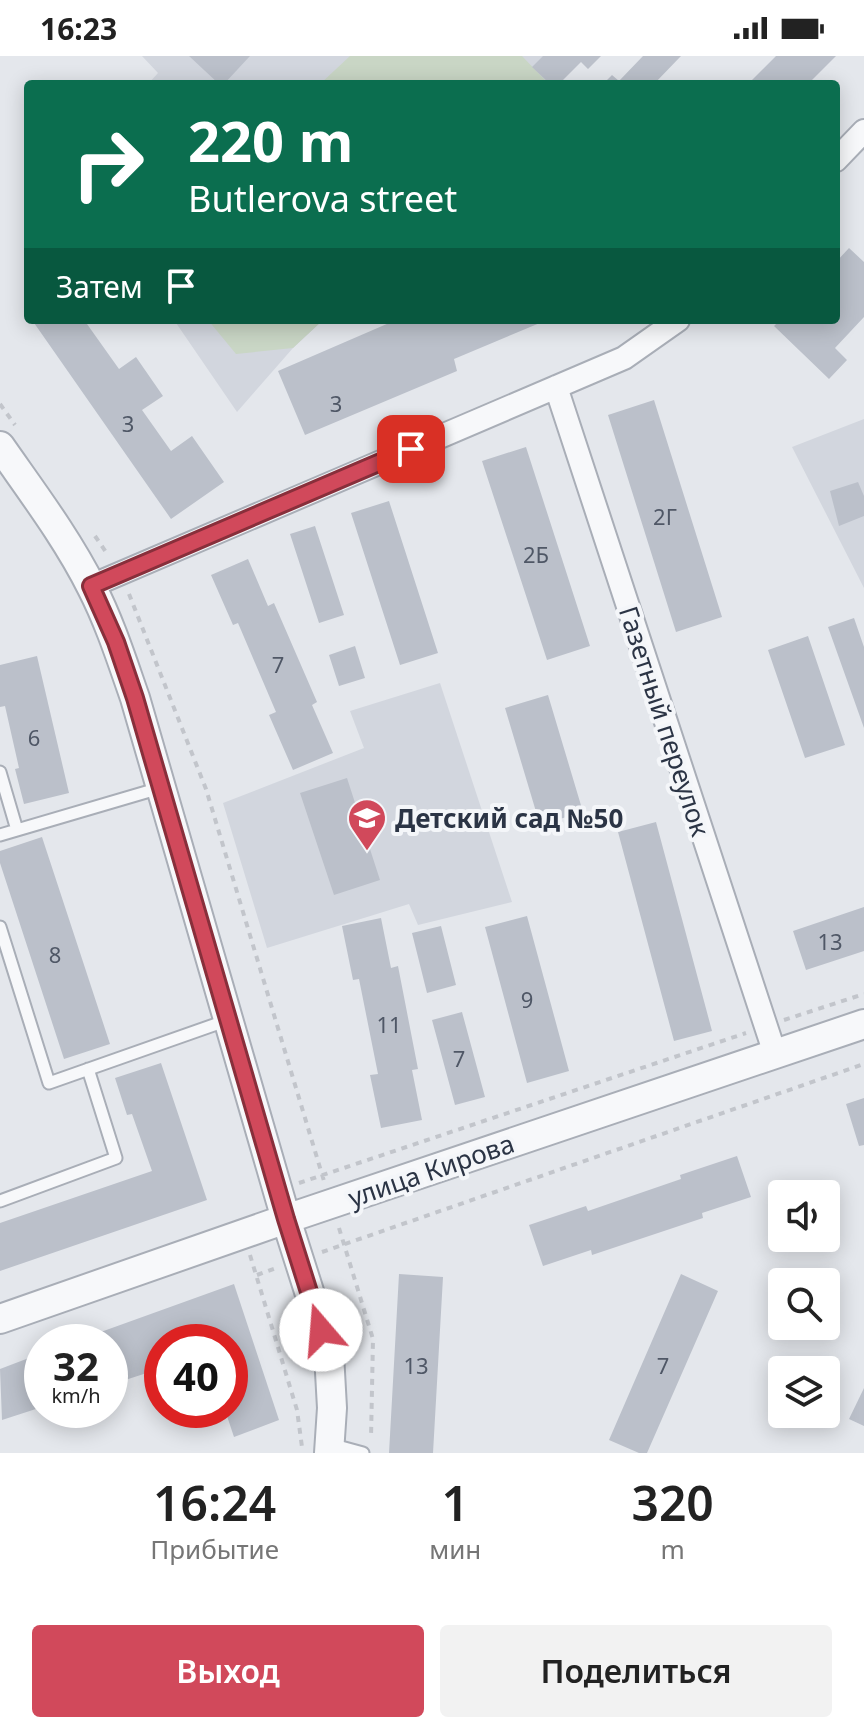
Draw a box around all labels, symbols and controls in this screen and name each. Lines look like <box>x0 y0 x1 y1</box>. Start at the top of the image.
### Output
text: 16:23 <box>40 8 117 49</box>
text: 220 m <box>188 102 353 178</box>
icon: right <box>56 112 160 216</box>
text: Butlerova street <box>188 174 457 223</box>
icon: arrive <box>159 264 203 308</box>
text: Затем <box>56 266 143 307</box>
house number: 3 <box>330 388 342 418</box>
house number: 3 <box>122 408 134 438</box>
pin <box>377 415 445 483</box>
icon: arrive <box>389 427 433 471</box>
house number: 2Г <box>653 501 677 531</box>
house number: 2Б <box>523 539 549 569</box>
street label: Газетный переулок <box>611 601 719 841</box>
house number: 7 <box>272 649 284 679</box>
house number: 6 <box>28 722 40 752</box>
school or university icon: Детский сад №50 <box>346 797 388 852</box>
place label: Детский сад №50 <box>395 800 623 836</box>
house number: 13 <box>817 926 843 956</box>
house number: 8 <box>49 939 61 969</box>
house number: 9 <box>521 984 533 1014</box>
house number: 11 <box>376 1009 402 1039</box>
house number: 7 <box>453 1043 465 1073</box>
street label: улица Кирова <box>343 1125 519 1215</box>
map controls <box>768 1180 840 1428</box>
button: sound <box>768 1180 840 1252</box>
button: search <box>768 1268 840 1340</box>
position arrow <box>279 1288 363 1372</box>
speed limit sign: 40 <box>144 1324 248 1428</box>
text: 32 <box>53 1338 99 1393</box>
house number: 13 <box>403 1350 429 1380</box>
house number: 7 <box>657 1350 669 1380</box>
button: layers <box>768 1356 840 1428</box>
text: km/h <box>51 1382 101 1409</box>
text: 16:24 <box>153 1470 276 1535</box>
text: 1 <box>441 1470 469 1535</box>
text: 320 <box>631 1470 714 1535</box>
text: Прибытие <box>150 1531 279 1567</box>
text: мин <box>429 1531 481 1567</box>
text: m <box>660 1531 685 1567</box>
button: Выход <box>32 1625 424 1717</box>
button: Поделиться <box>440 1625 832 1717</box>

